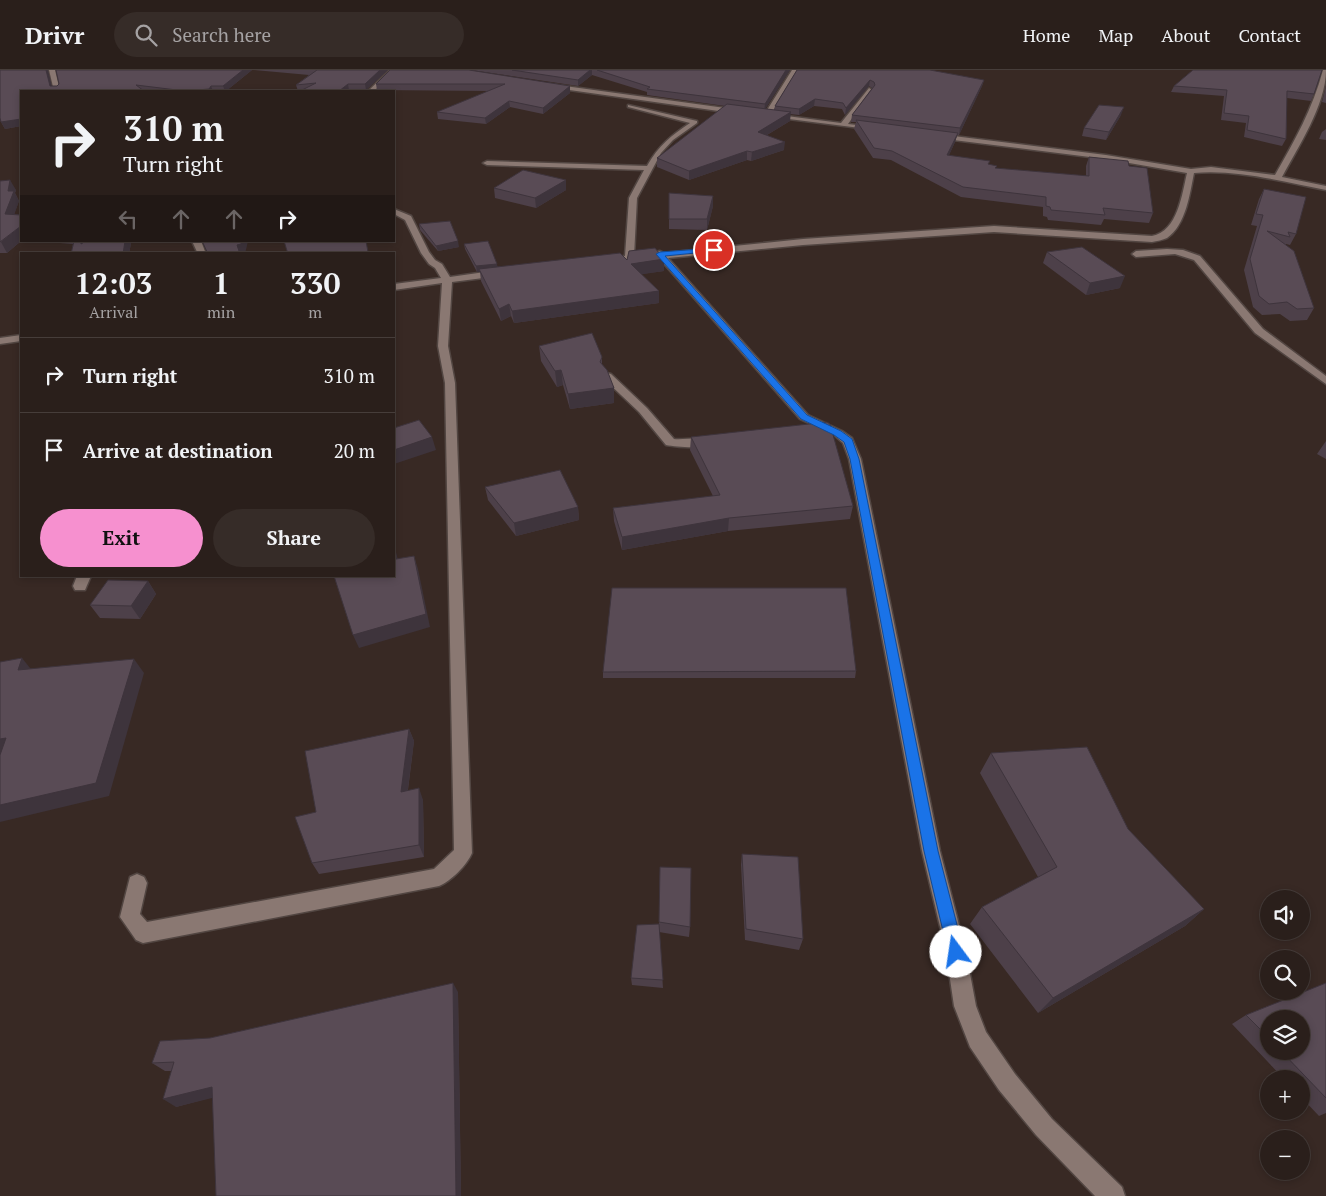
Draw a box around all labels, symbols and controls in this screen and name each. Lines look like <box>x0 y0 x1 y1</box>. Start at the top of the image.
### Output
search box <box>114 12 464 57</box>
text: Drivr <box>25 19 84 51</box>
icon: search <box>132 21 160 49</box>
text: Search here <box>172 22 271 47</box>
text: Home <box>1023 23 1070 47</box>
text: Map <box>1098 23 1133 47</box>
text: About <box>1161 23 1210 47</box>
text: Contact <box>1238 23 1301 47</box>
text: 310 m <box>123 105 224 151</box>
icon: right <box>40 110 105 175</box>
text: Turn right <box>123 149 223 178</box>
icon: left <box>114 205 142 233</box>
icon: ahead <box>167 205 195 233</box>
icon: ahead <box>220 205 248 233</box>
icon: right <box>273 205 301 233</box>
pin <box>693 229 735 271</box>
icon: arrive <box>700 236 728 264</box>
text: 12:03 <box>74 263 153 303</box>
text: 1 <box>213 263 230 303</box>
text: 330 <box>290 263 341 303</box>
text: Arrival <box>89 301 138 323</box>
text: min <box>207 301 235 323</box>
text: m <box>308 301 322 323</box>
icon: right <box>40 361 68 389</box>
text: Turn right <box>83 363 177 388</box>
text: 310 m <box>324 363 375 388</box>
icon: arrive <box>40 436 68 464</box>
text: Arrive at destination <box>83 438 272 463</box>
text: 20 m <box>334 438 375 463</box>
button: Exit <box>40 509 203 567</box>
button: Share <box>213 509 375 567</box>
map controls <box>1260 890 1310 1180</box>
button: sound <box>1260 890 1310 940</box>
position arrow <box>929 925 981 977</box>
button: search <box>1260 950 1310 1000</box>
button: layers <box>1260 1010 1310 1060</box>
button: + <box>1260 1070 1310 1120</box>
button: − <box>1260 1130 1310 1180</box>

